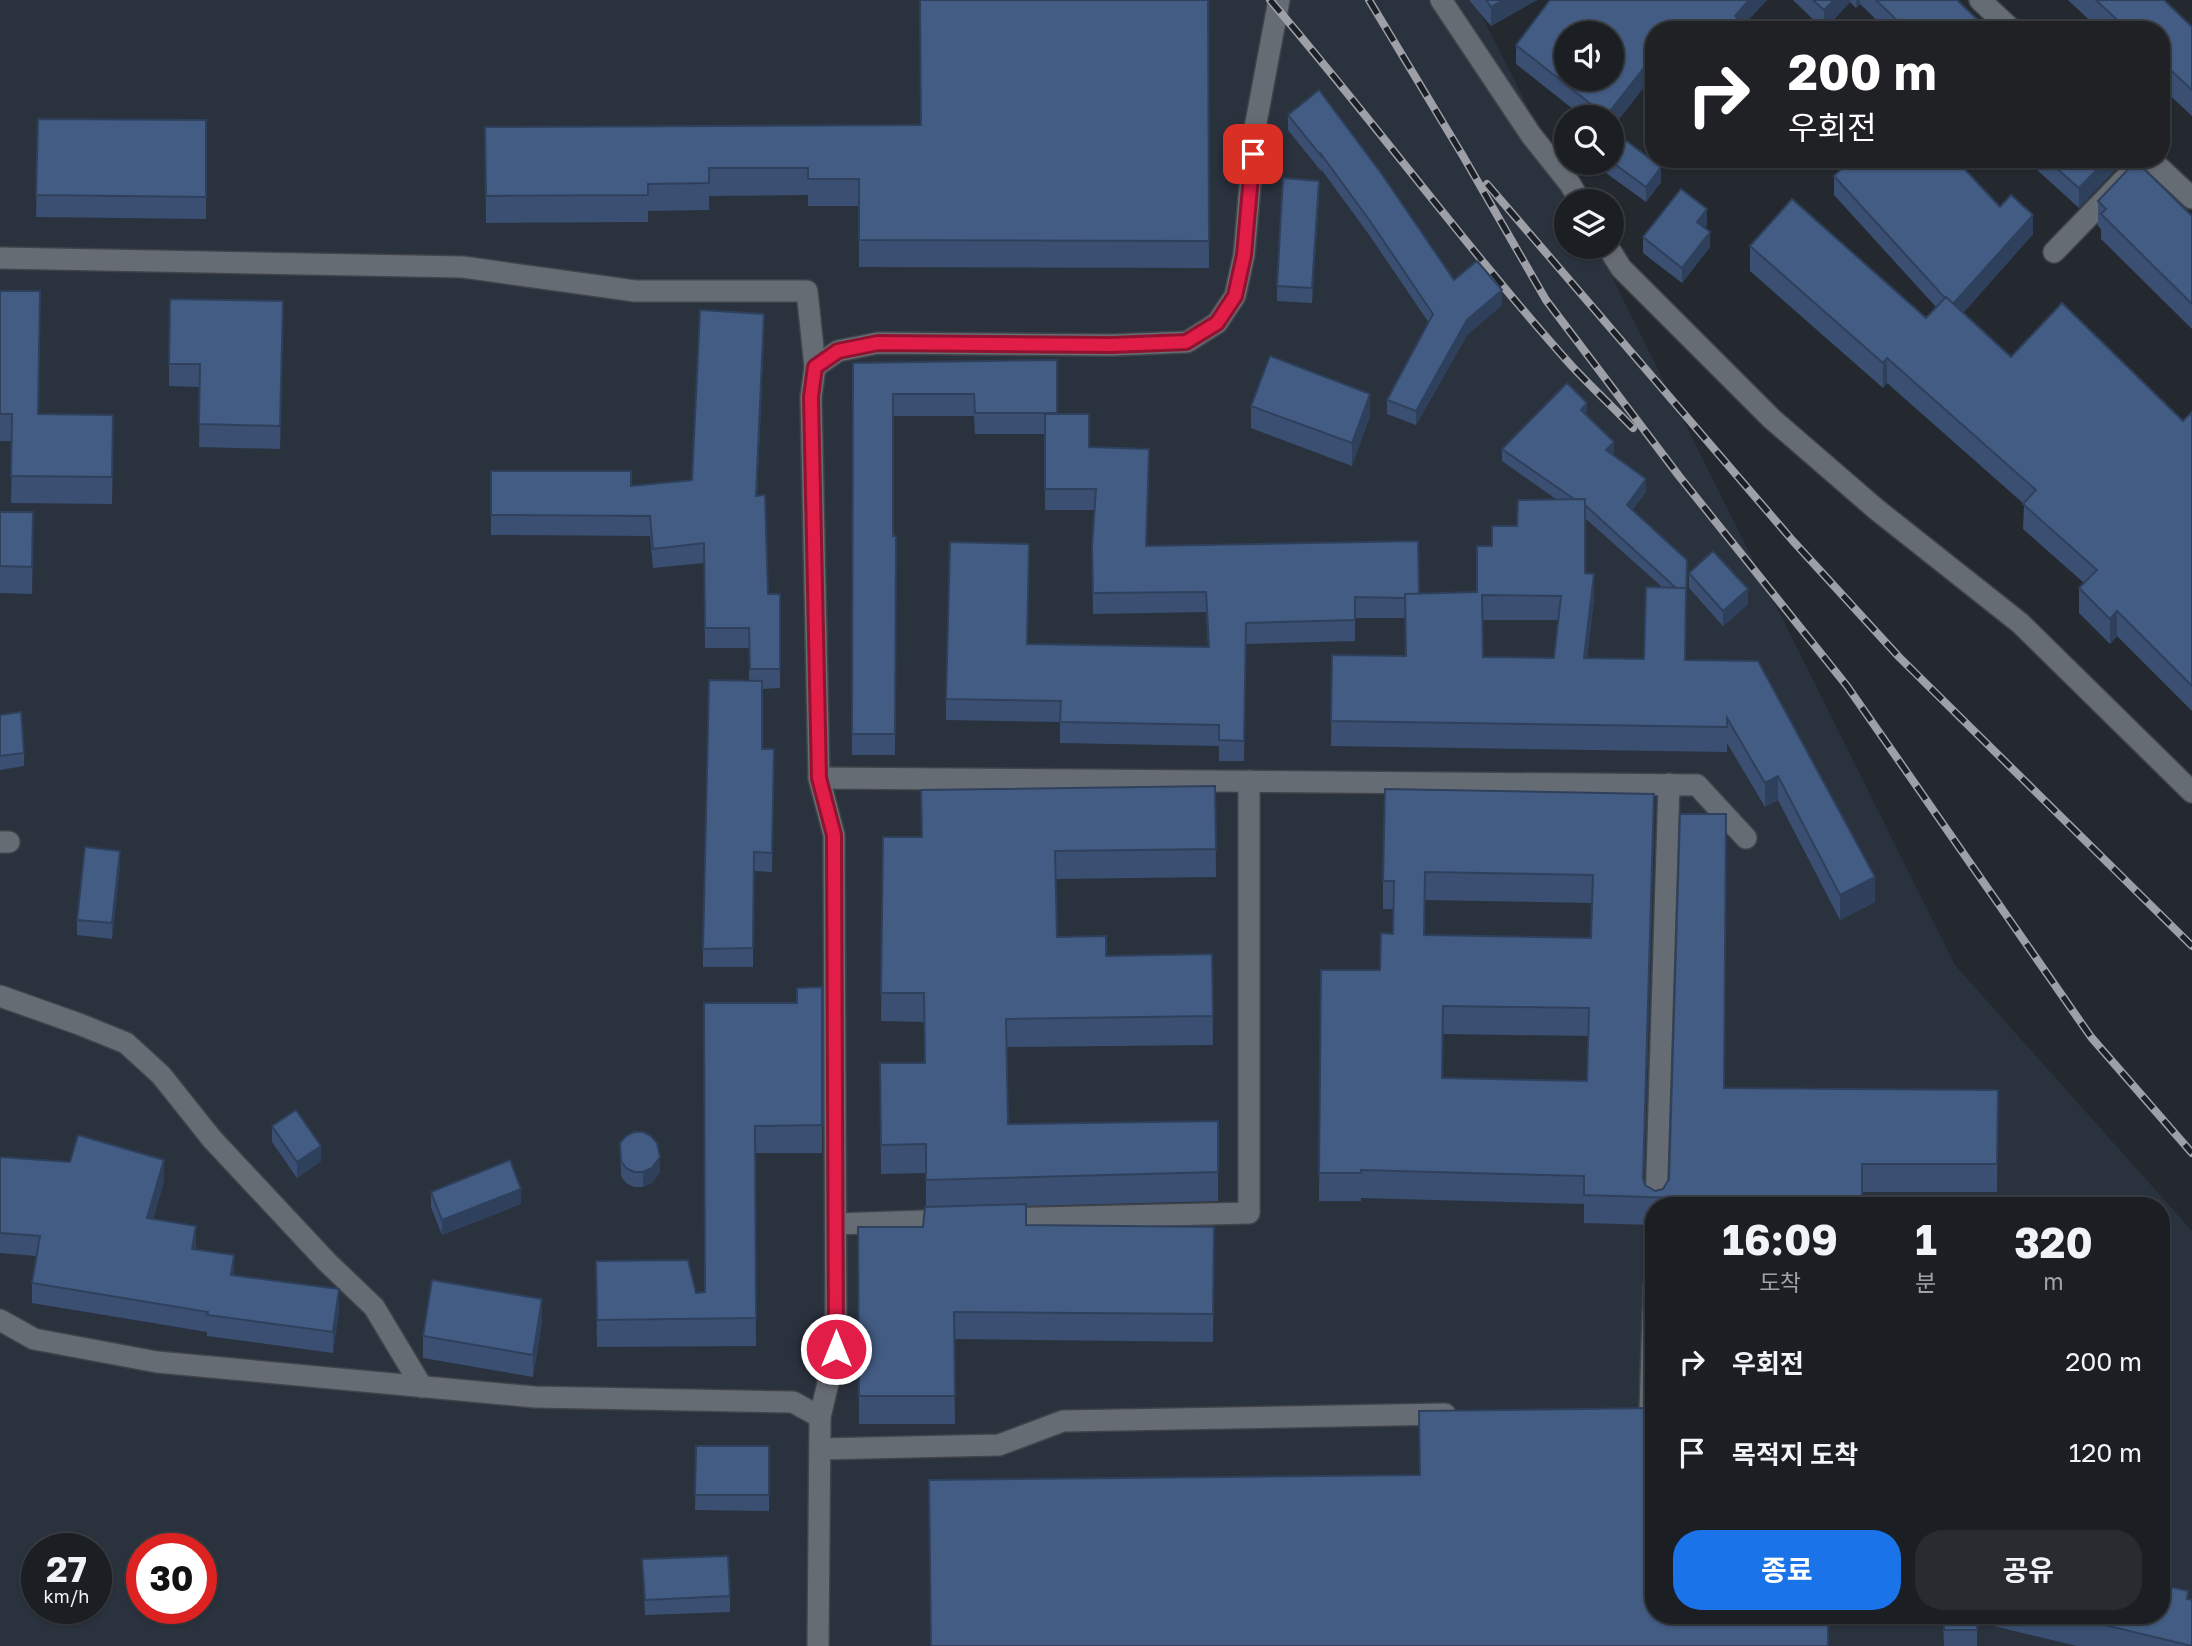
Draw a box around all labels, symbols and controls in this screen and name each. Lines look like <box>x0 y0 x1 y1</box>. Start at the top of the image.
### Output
map controls <box>1554 21 1624 259</box>
button: sound <box>1554 21 1624 91</box>
text: 200 m <box>1788 42 1937 101</box>
icon: right <box>1673 49 1764 140</box>
button: search <box>1554 105 1624 175</box>
text: 우회전 <box>1788 108 1876 146</box>
pin <box>1223 124 1283 184</box>
icon: arrive <box>1234 135 1272 173</box>
button: layers <box>1554 189 1624 259</box>
text: 16:09 <box>1722 1214 1838 1264</box>
text: 1 <box>1915 1214 1937 1264</box>
text: 320 <box>2014 1217 2093 1267</box>
text: m <box>2043 1267 2064 1295</box>
text: 도착 <box>1759 1268 1801 1296</box>
text: 분 <box>1915 1268 1937 1296</box>
position arrow <box>799 1312 873 1386</box>
icon: right <box>1673 1343 1711 1381</box>
text: 200 m <box>2065 1346 2142 1377</box>
text: 우회전 <box>1732 1348 1804 1379</box>
icon: arrive <box>1673 1434 1711 1472</box>
text: 120 m <box>2069 1437 2142 1468</box>
text: 목적지 도착 <box>1732 1439 1858 1470</box>
button: 종료 <box>1673 1530 1901 1610</box>
button: 공유 <box>1915 1530 2142 1610</box>
speed limit sign: 30 <box>126 1533 217 1624</box>
text: 27 <box>46 1548 87 1590</box>
text: km/h <box>44 1585 89 1607</box>

